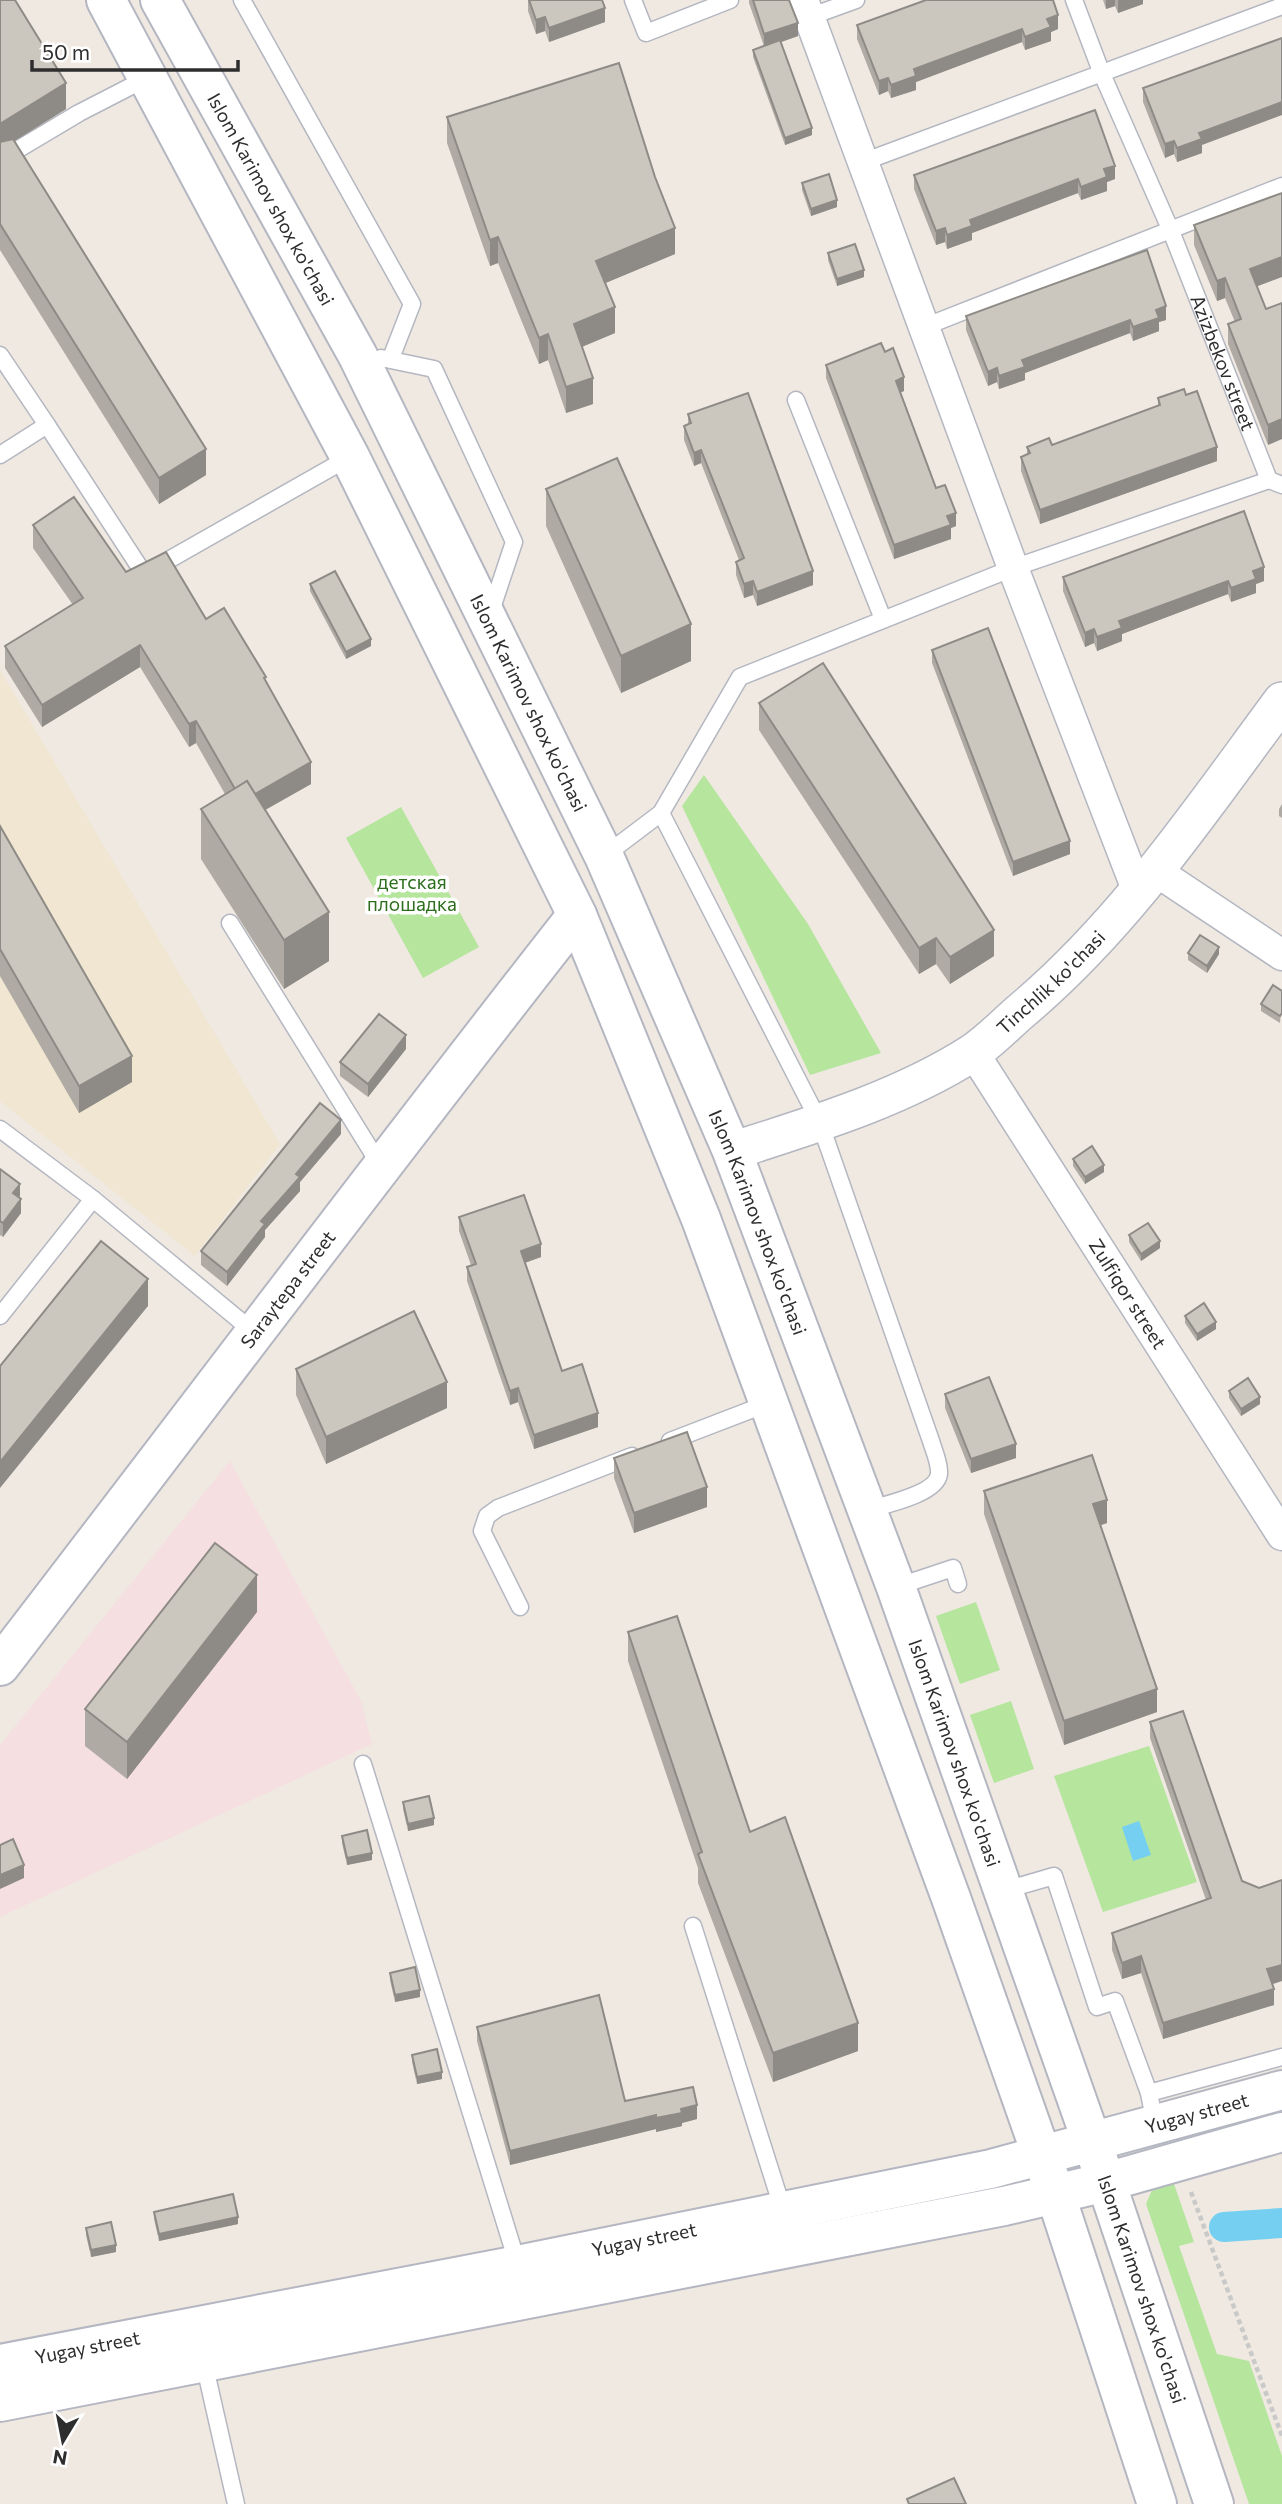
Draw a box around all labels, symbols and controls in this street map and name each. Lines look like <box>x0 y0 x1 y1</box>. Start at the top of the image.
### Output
scale bar <box>32 28 238 72</box>
text: 50 m <box>42 39 90 64</box>
street label: Islom Karimov shox ko'chasi <box>203 89 340 309</box>
street label: Azizbekov street <box>1186 291 1260 434</box>
street label: Islom Karimov shox ko'chasi <box>466 590 592 815</box>
park label: детская плошадка <box>367 870 457 915</box>
street label: Tinchlik ko'chasi <box>992 925 1110 1039</box>
street label: Islom Karimov shox ko'chasi <box>704 1106 812 1338</box>
street label: Saraytepa street <box>235 1225 340 1352</box>
street label: Zulfiqor street <box>1085 1234 1172 1353</box>
street label: Islom Karimov shox ko'chasi <box>904 1636 1006 1870</box>
street label: Yugay street <box>1142 2088 1251 2138</box>
street label: Islom Karimov shox ko'chasi <box>1093 2172 1191 2406</box>
street label: Yugay street <box>589 2217 699 2261</box>
street label: Yugay street <box>33 2325 142 2368</box>
north arrow <box>28 2406 98 2476</box>
text: N <box>51 2446 69 2471</box>

